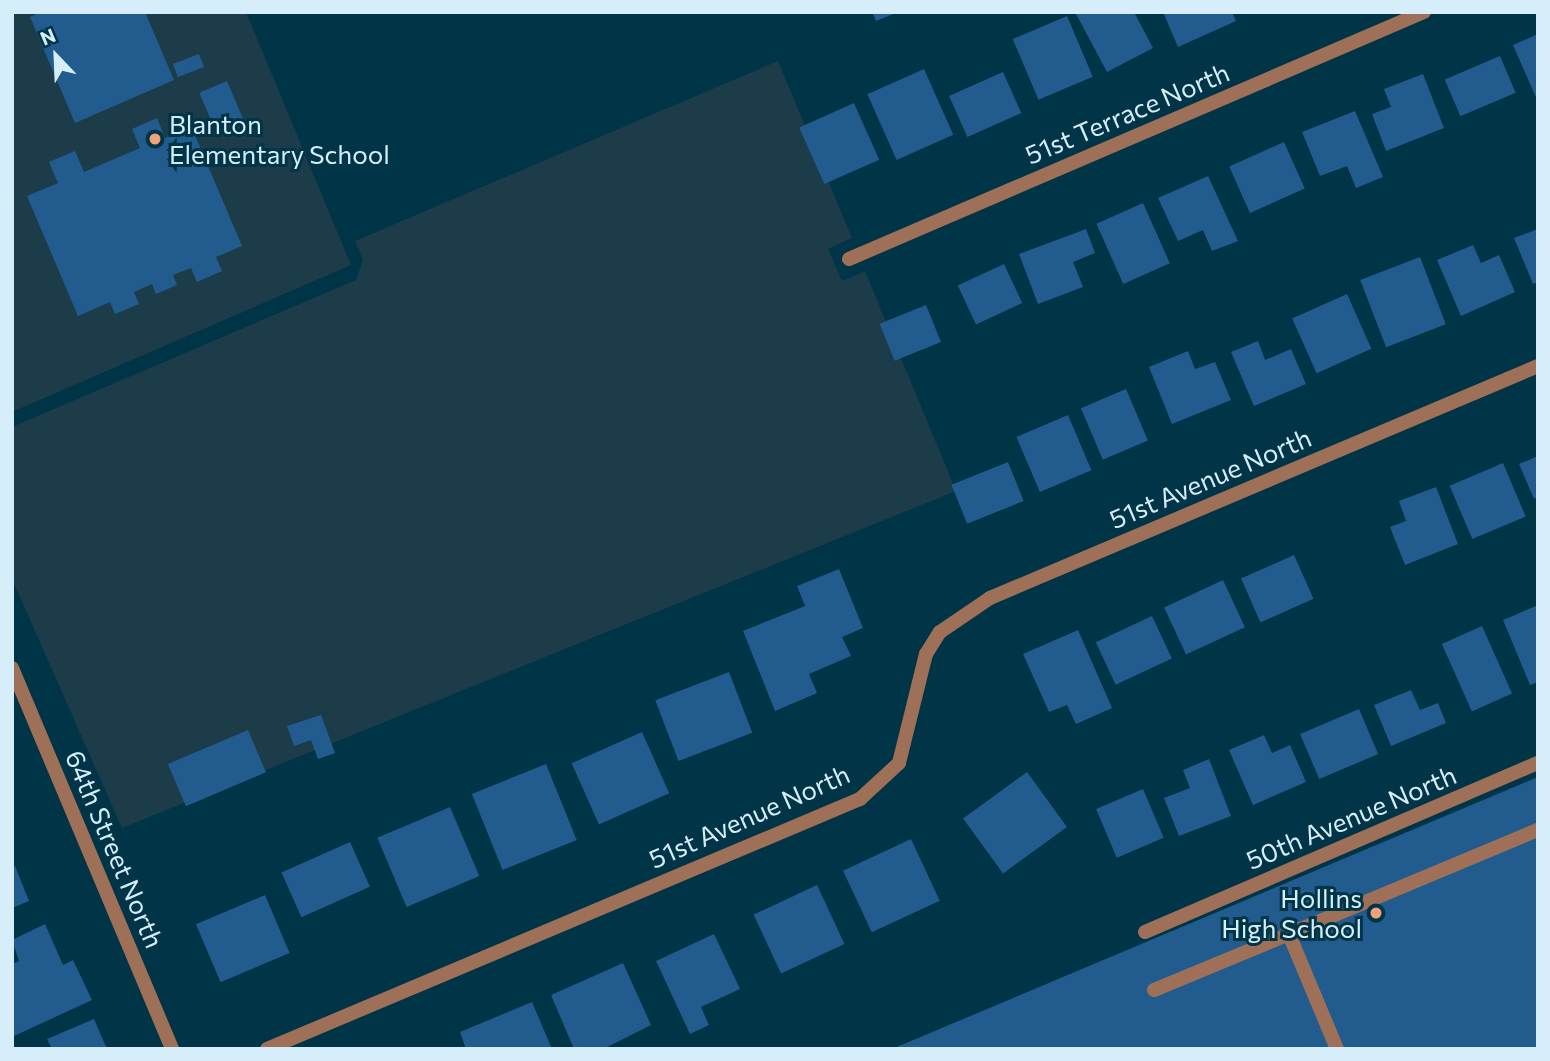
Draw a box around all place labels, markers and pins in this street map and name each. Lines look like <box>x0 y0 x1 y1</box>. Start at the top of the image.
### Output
place label: Blanton Elementary School <box>169 108 390 170</box>
marker: Blanton Elementary School <box>147 131 163 147</box>
place label: Hollins High School <box>1221 882 1362 944</box>
marker: Hollins High School <box>1368 905 1384 921</box>

